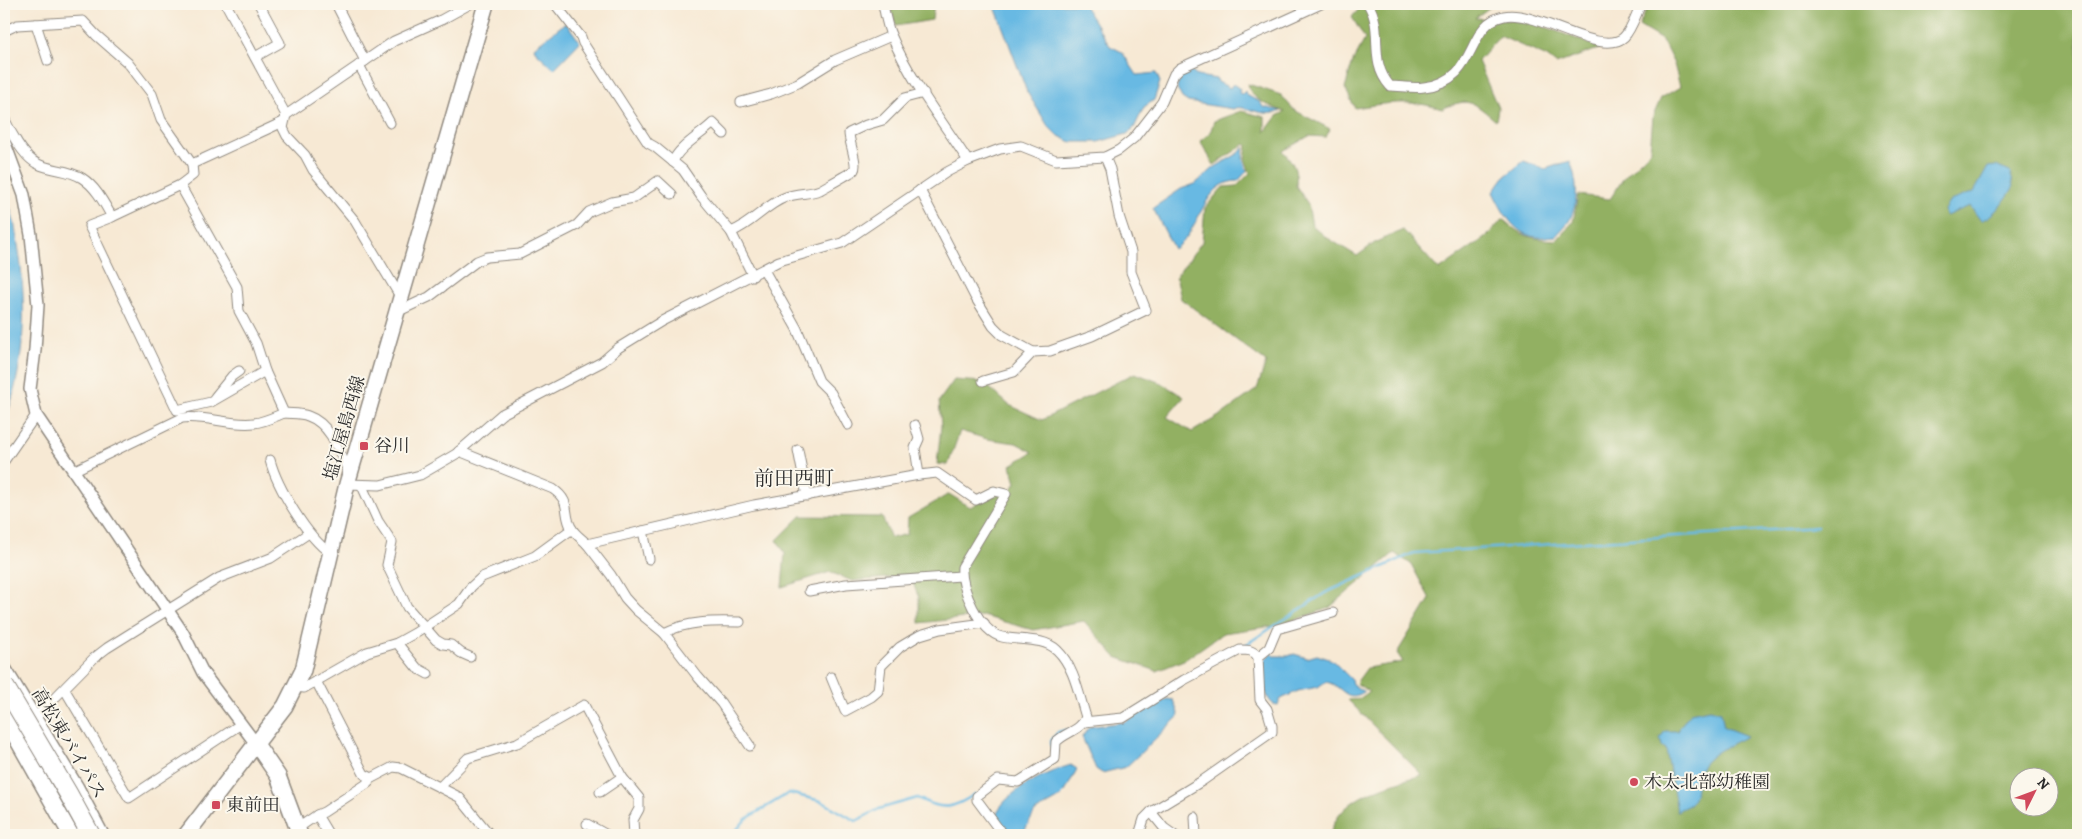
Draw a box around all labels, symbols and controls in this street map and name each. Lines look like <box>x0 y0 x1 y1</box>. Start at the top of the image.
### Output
street label: 塩江屋島西線 <box>318 373 370 483</box>
place label: 谷川 <box>374 434 410 458</box>
marker: 谷川 <box>358 440 370 452</box>
district label: 前田西町 <box>754 465 834 492</box>
street label: 高松東バイパス <box>26 683 112 803</box>
north arrow <box>2010 766 2060 816</box>
place label: 木太北部幼稚園 <box>1644 770 1770 794</box>
text: N <box>2033 773 2054 794</box>
marker: 木太北部幼稚園 <box>1628 776 1640 788</box>
place label: 東前田 <box>226 793 280 817</box>
marker: 東前田 <box>210 799 222 811</box>

